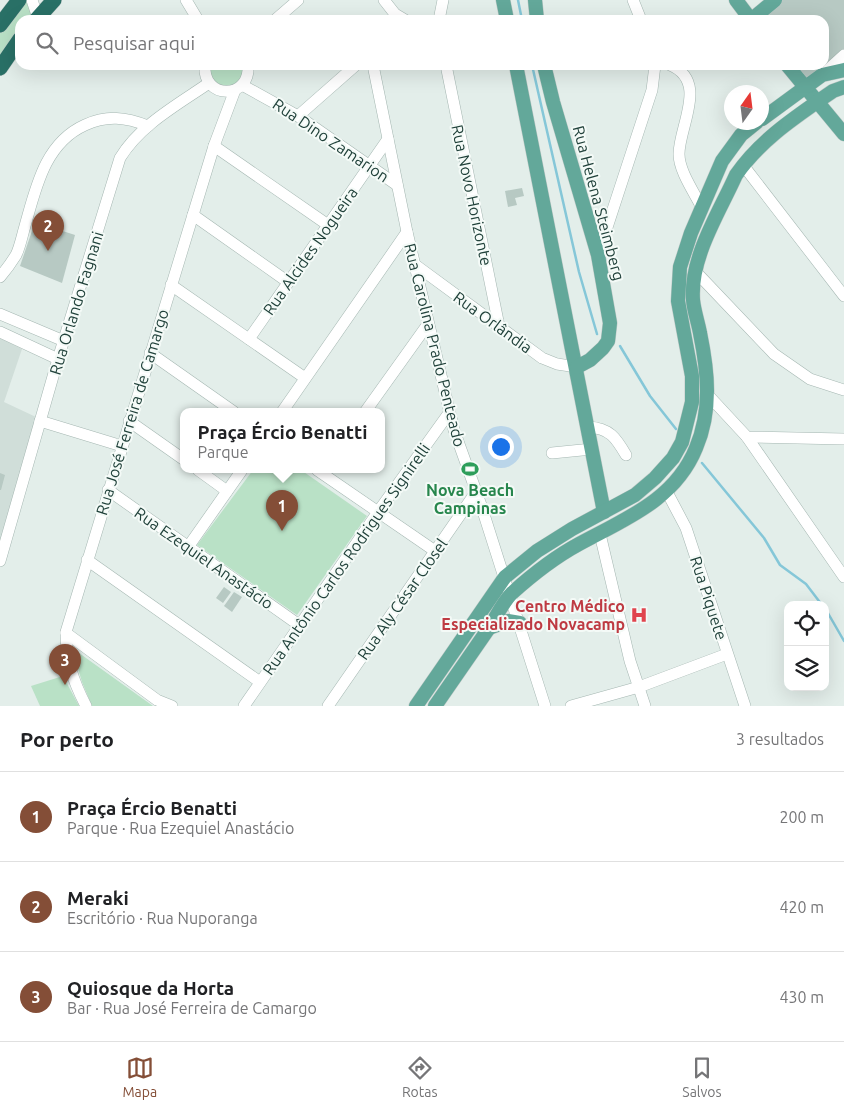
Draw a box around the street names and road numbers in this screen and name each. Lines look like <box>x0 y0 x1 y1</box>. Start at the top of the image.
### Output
street label: Rua Dino Zamarion <box>270 94 392 186</box>
street label: Rua Novo Horizonte <box>448 123 496 267</box>
street label: Rua Helena Steimberg <box>570 124 628 282</box>
street label: Rua Alcides Nogueira <box>259 184 361 318</box>
street label: Rua Orlando Fagnani <box>46 229 106 377</box>
street label: Rua Carolina Prado Penteado <box>401 241 469 449</box>
street label: Rua Orlândia <box>450 288 536 356</box>
street label: Rua José Ferreira de Camargo <box>92 307 172 517</box>
street label: Rua Antônio Carlos Rodrigues Signirelli <box>259 440 433 678</box>
street label: Rua Ezequiel Anastácio <box>131 503 277 613</box>
street label: Rua Aly César Closel <box>353 535 451 663</box>
street label: Rua Piquete <box>687 554 731 642</box>

